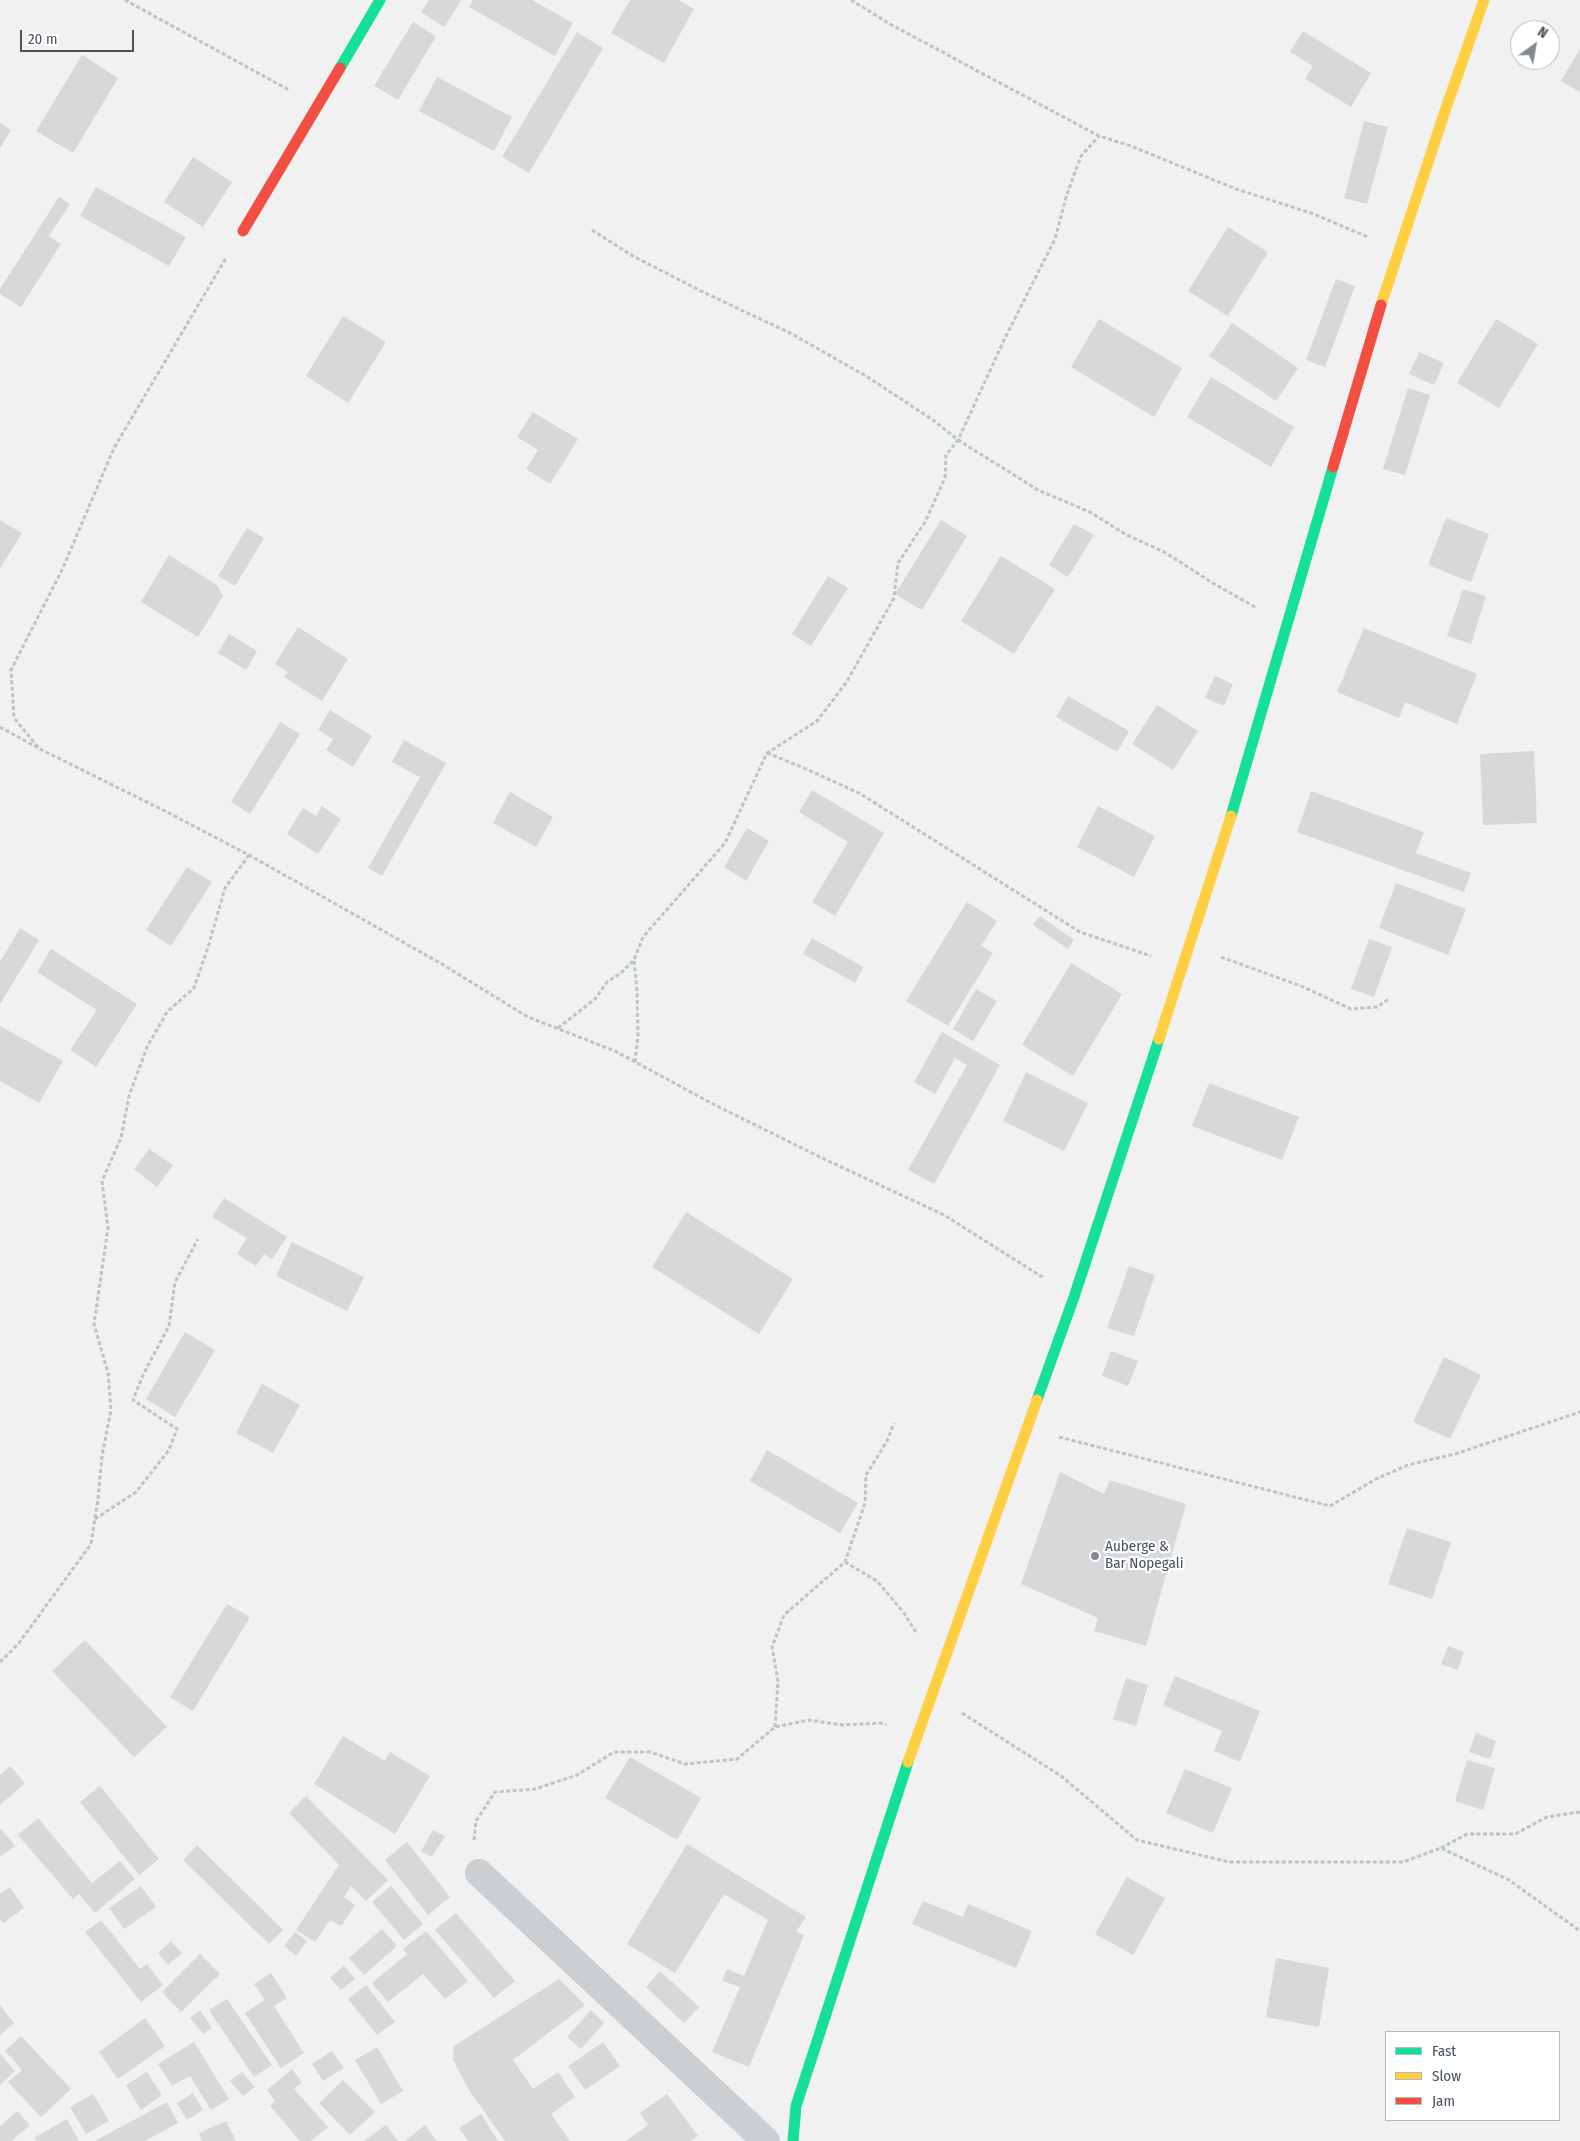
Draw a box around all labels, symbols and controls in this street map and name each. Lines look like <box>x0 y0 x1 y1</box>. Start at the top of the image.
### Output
scale bar <box>22 20 136 52</box>
north arrow <box>1510 20 1560 70</box>
text: N <box>1535 23 1551 42</box>
text: 20 m <box>28 30 58 48</box>
place label: Auberge & Bar Nopegali <box>1105 1538 1183 1573</box>
marker: Auberge & Bar Nopegali <box>1089 1550 1101 1562</box>
legend <box>1385 2031 1560 2121</box>
text: Fast <box>1432 2042 1456 2060</box>
text: Slow <box>1432 2067 1461 2085</box>
text: Jam <box>1432 2092 1455 2110</box>

